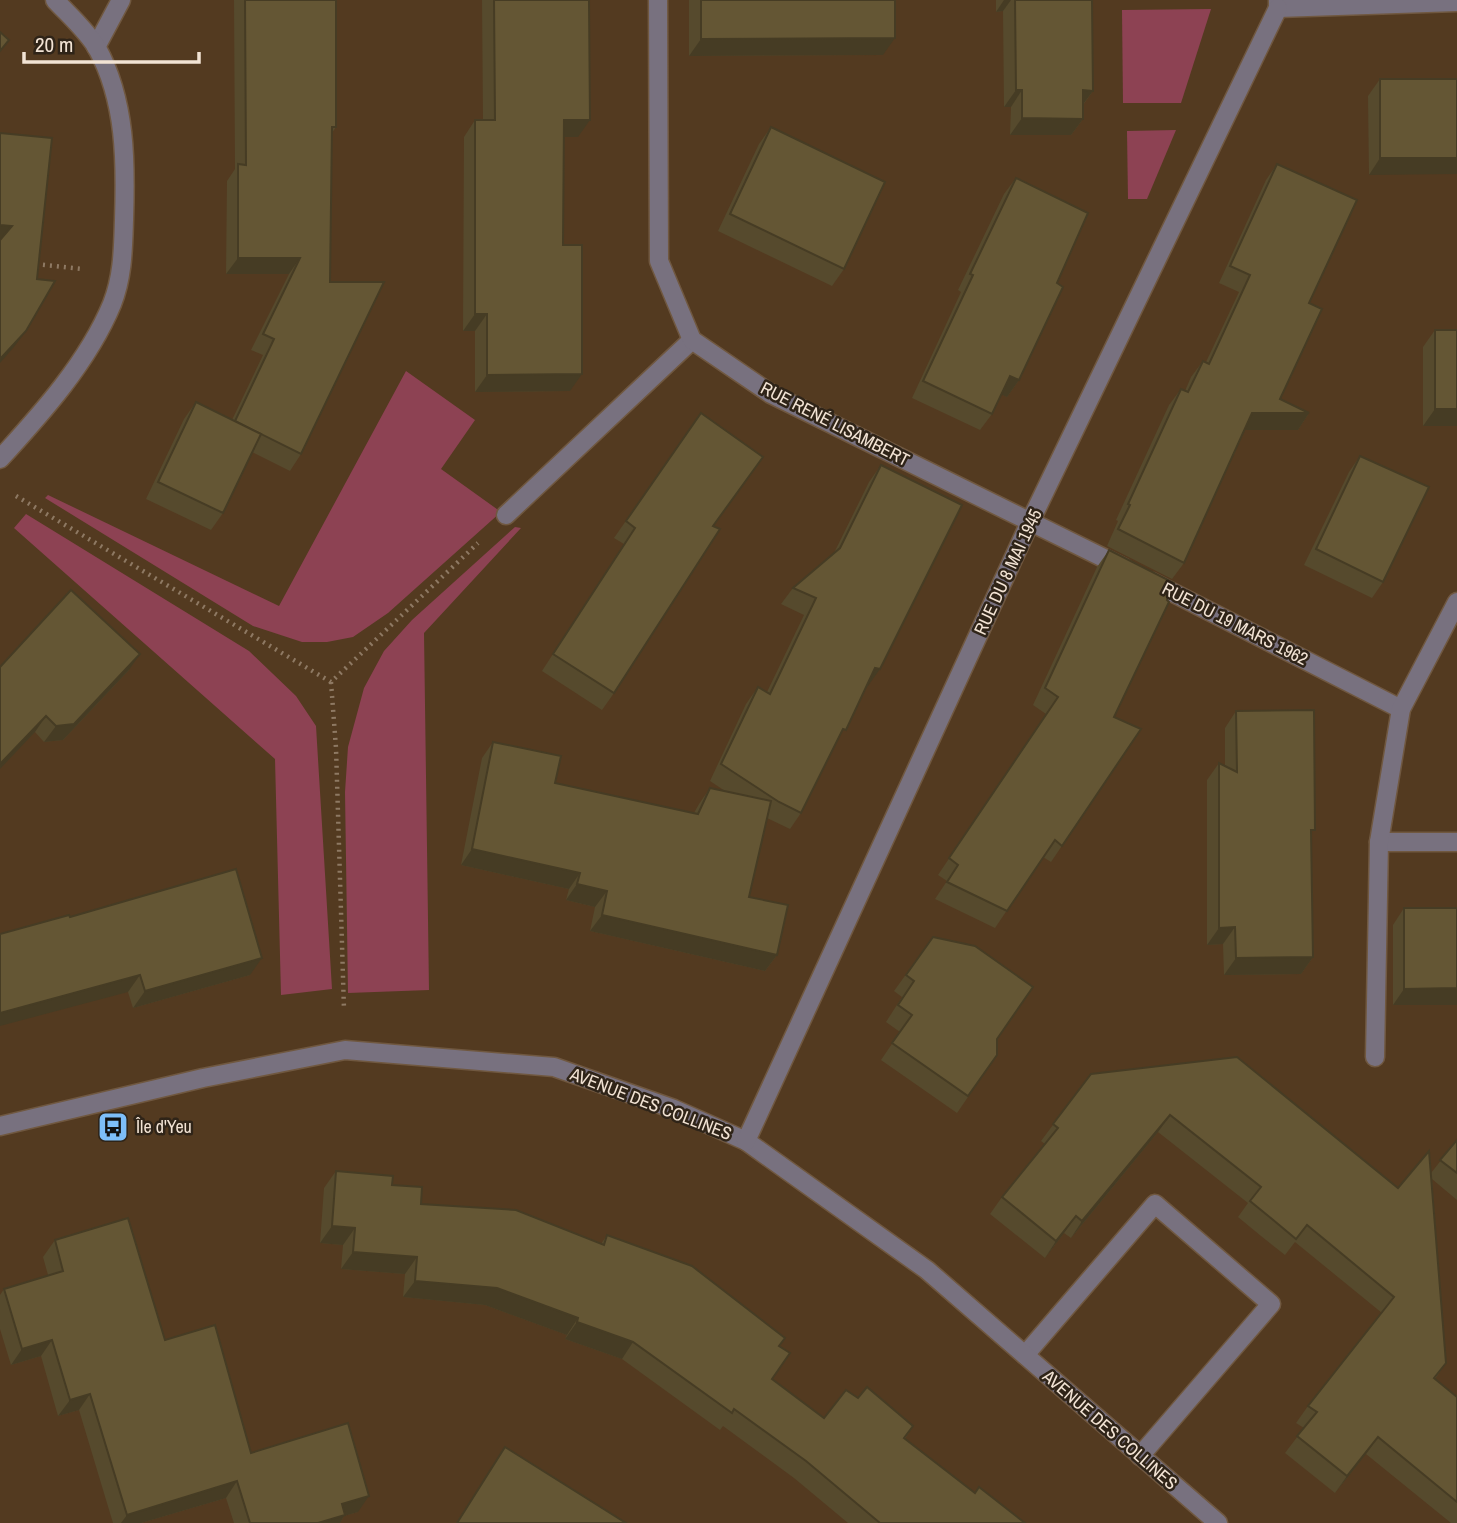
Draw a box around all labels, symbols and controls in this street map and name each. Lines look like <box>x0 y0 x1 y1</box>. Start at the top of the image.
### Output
scale bar <box>24 21 200 65</box>
text: 20 m <box>35 30 73 59</box>
street label: RUE RENÉ LISAMBERT <box>757 375 914 472</box>
street label: RUE DU 8 MAI 1945 <box>967 505 1048 639</box>
street label: RUE DU 19 MARS 1962 <box>1158 576 1313 671</box>
street label: AVENUE DES COLLINES <box>566 1061 736 1146</box>
bus stop icon: Île d'Yeu <box>96 1110 130 1144</box>
place label: Île d'Yeu <box>135 1114 192 1139</box>
street label: AVENUE DES COLLINES <box>1037 1363 1183 1495</box>

